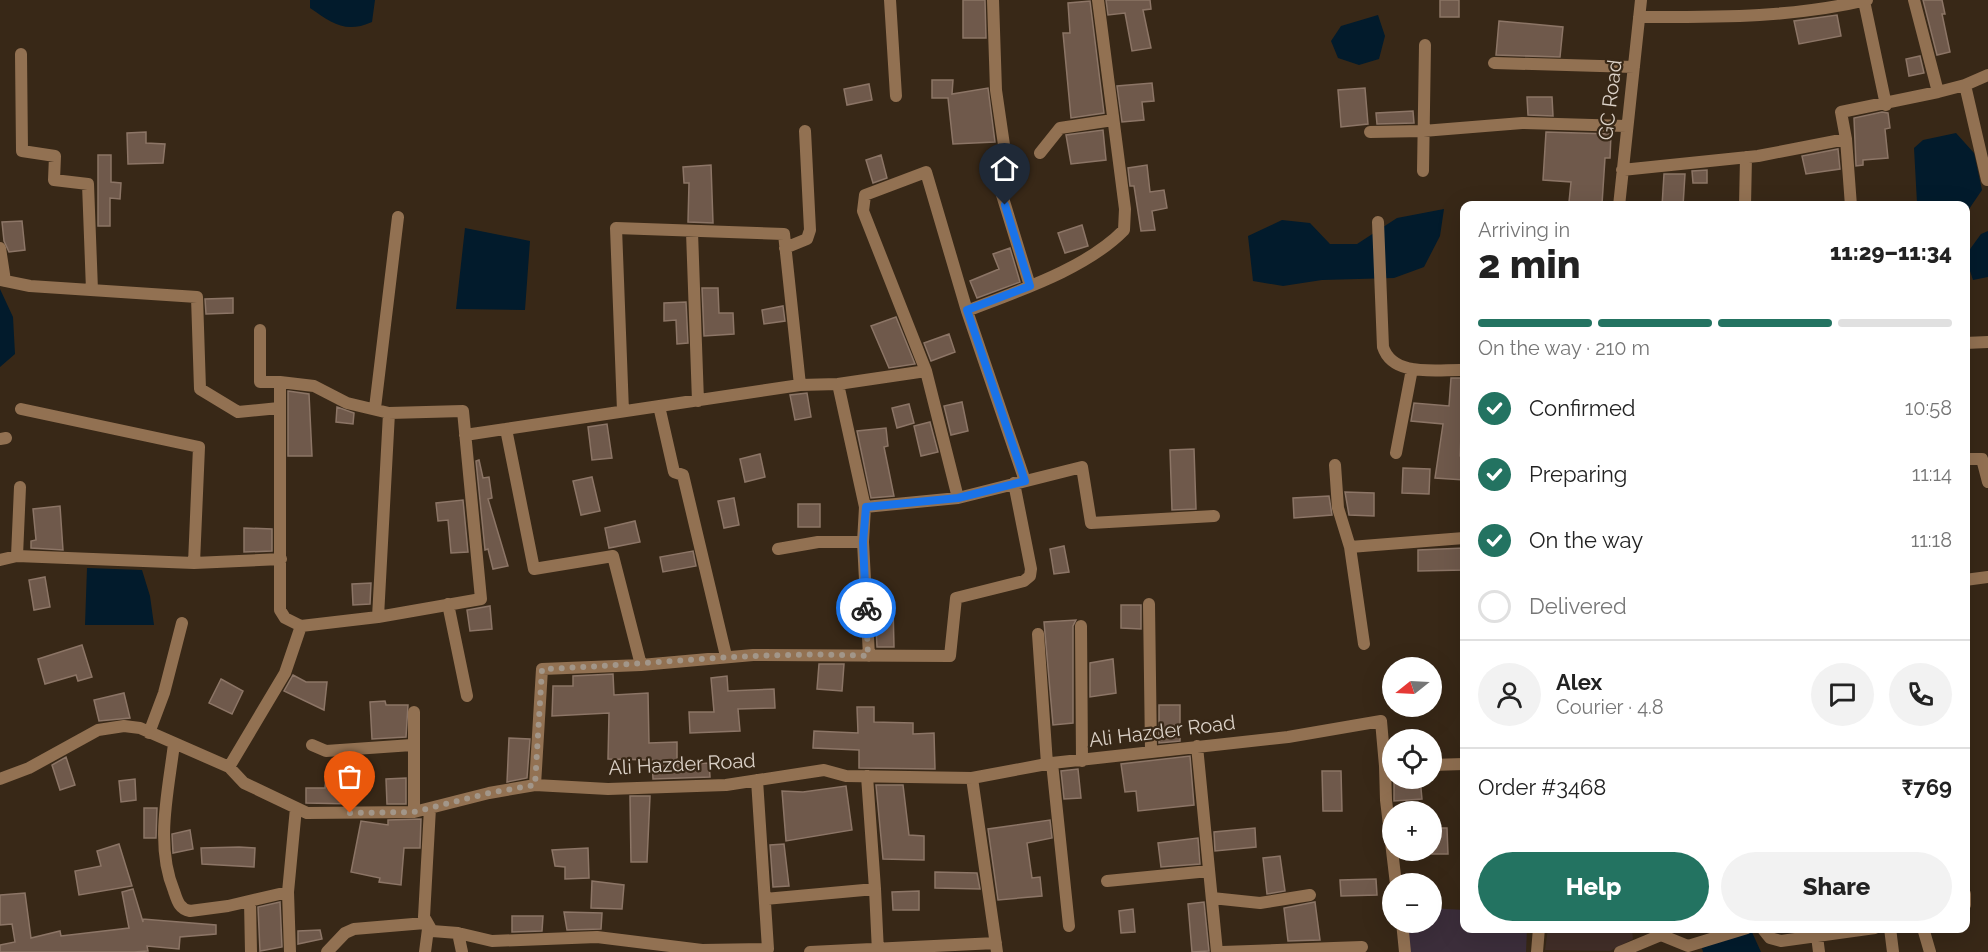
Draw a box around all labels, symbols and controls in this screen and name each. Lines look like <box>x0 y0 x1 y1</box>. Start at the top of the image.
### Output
street label: GC Road <box>1593 58 1627 142</box>
pin <box>979 143 1030 205</box>
icon: home <box>988 152 1021 185</box>
text: Arriving in <box>1478 218 1570 242</box>
text: 11:29–11:34 <box>1830 239 1952 265</box>
text: 2 min <box>1478 241 1581 287</box>
text: On the way · 210 m <box>1478 336 1650 360</box>
icon: check <box>1478 392 1511 425</box>
text: Confirmed <box>1529 395 1636 421</box>
text: 10:58 <box>1905 396 1952 420</box>
icon: check <box>1478 458 1511 491</box>
text: Preparing <box>1529 461 1627 487</box>
text: 11:14 <box>1912 462 1952 486</box>
icon: check <box>1478 524 1511 557</box>
text: On the way <box>1529 527 1643 553</box>
text: 11:18 <box>1911 528 1952 552</box>
courier <box>836 578 896 638</box>
icon: bike <box>850 592 883 625</box>
text: Delivered <box>1529 593 1627 619</box>
north arrow <box>1382 657 1442 717</box>
map controls <box>1382 657 1442 933</box>
button: person <box>1478 663 1541 726</box>
button: chat <box>1811 663 1874 726</box>
button: phone <box>1889 663 1952 726</box>
text: Alex <box>1556 669 1602 695</box>
text: Courier · 4.8 <box>1556 695 1664 719</box>
street label: Ali Hazder Road <box>1087 710 1237 752</box>
button: locate <box>1382 729 1442 789</box>
street label: Ali Hazder Road <box>608 748 756 780</box>
pin <box>324 751 375 813</box>
icon: bag <box>333 760 366 793</box>
text: Order #3468 <box>1478 774 1606 800</box>
text: ₹769 <box>1902 774 1952 800</box>
button: + <box>1382 801 1442 861</box>
button: Help <box>1478 852 1709 921</box>
button: Share <box>1721 852 1952 921</box>
button: − <box>1382 873 1442 933</box>

